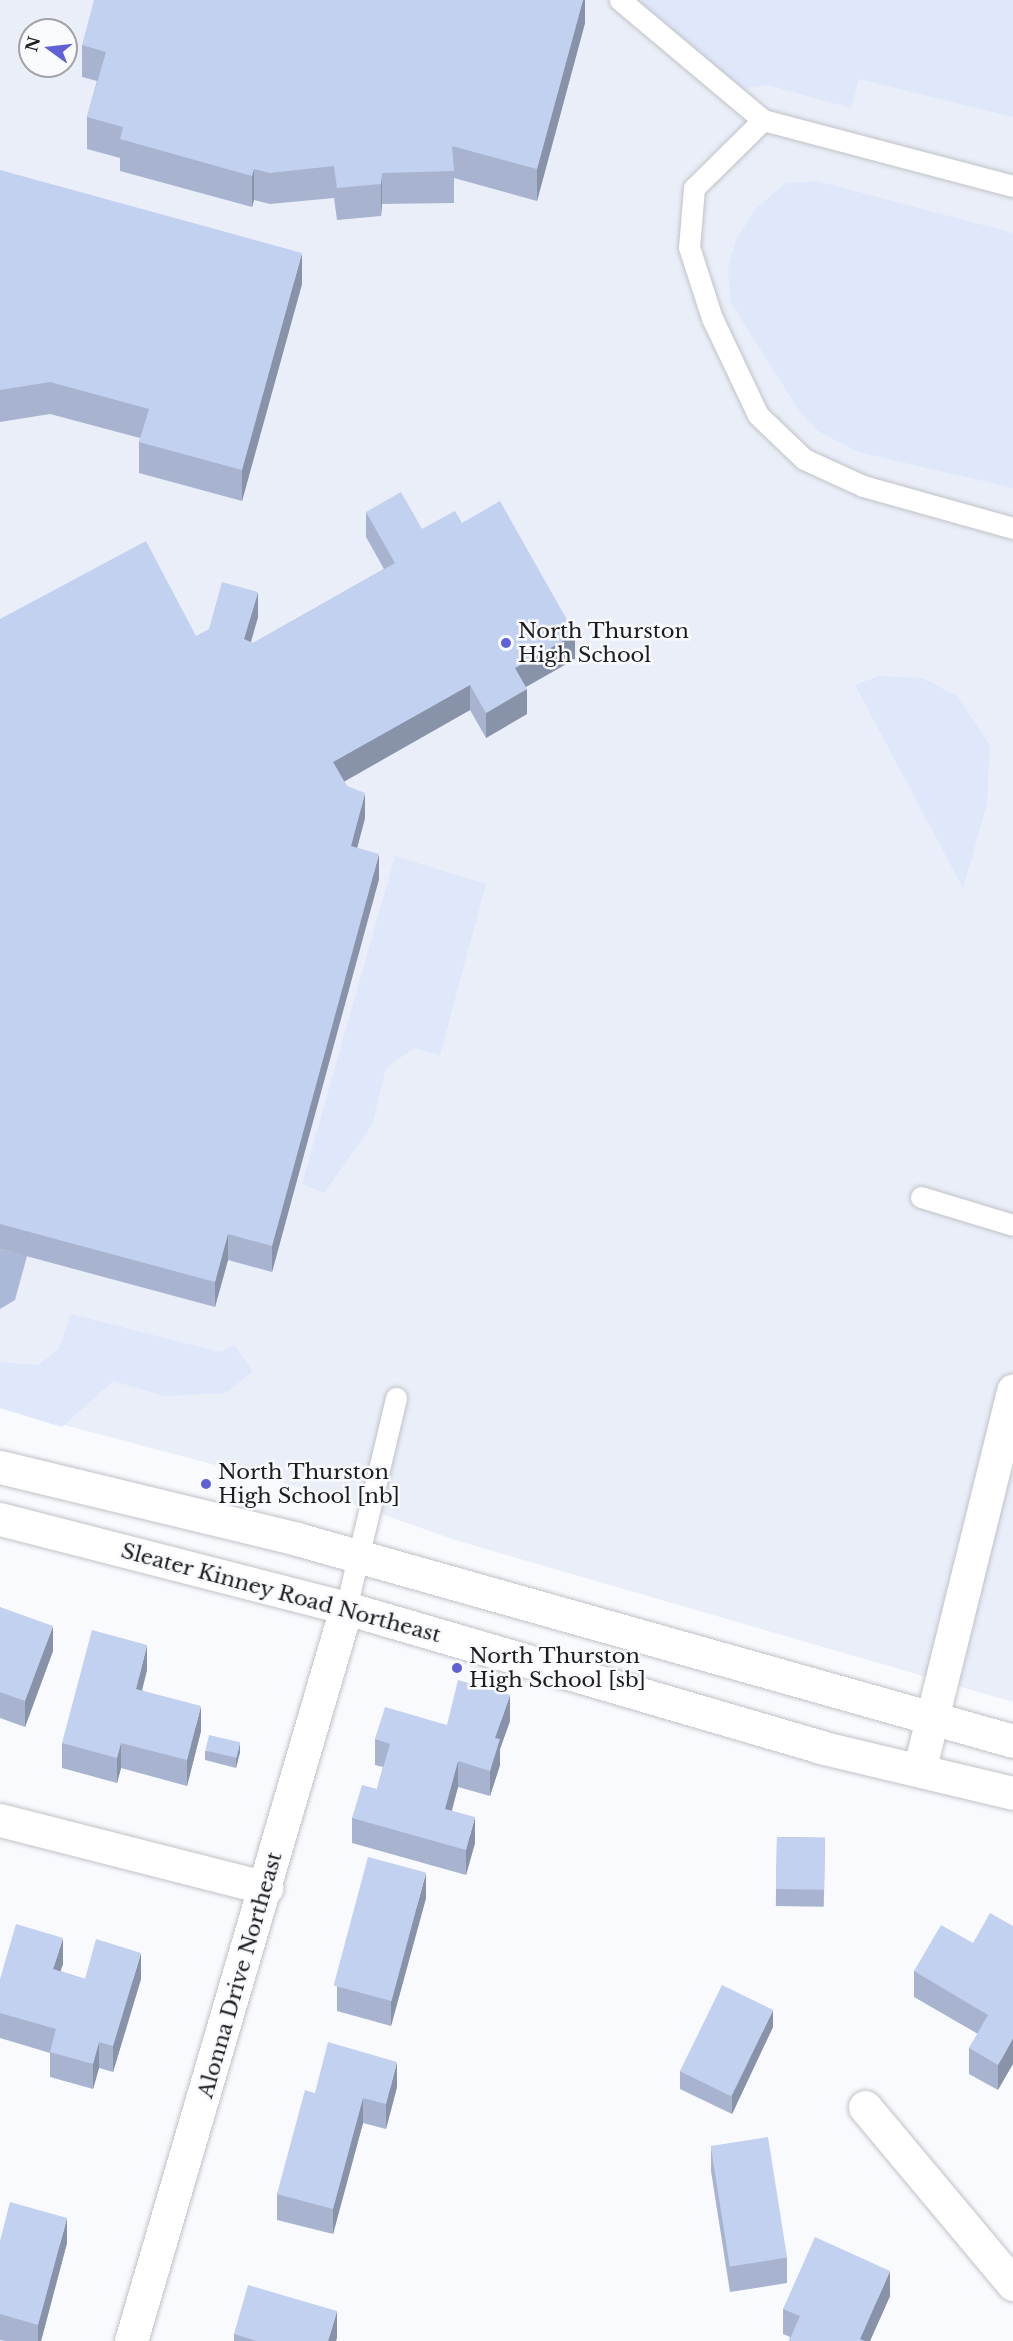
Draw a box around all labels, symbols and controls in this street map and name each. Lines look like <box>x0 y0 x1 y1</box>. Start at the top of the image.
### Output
north arrow <box>18 18 78 78</box>
text: N <box>21 34 44 54</box>
place label: North Thurston High School <box>518 618 690 668</box>
marker: North Thurston High School <box>499 636 513 650</box>
place label: North Thurston High School [nb] <box>218 1459 400 1509</box>
marker: North Thurston High School [nb] <box>199 1477 213 1491</box>
street label: Sleater Kinney Road Northeast <box>118 1538 444 1648</box>
place label: North Thurston High School [sb] <box>469 1643 646 1693</box>
marker: North Thurston High School [sb] <box>450 1661 464 1675</box>
street label: Alonna Drive Northeast <box>193 1849 287 2101</box>

